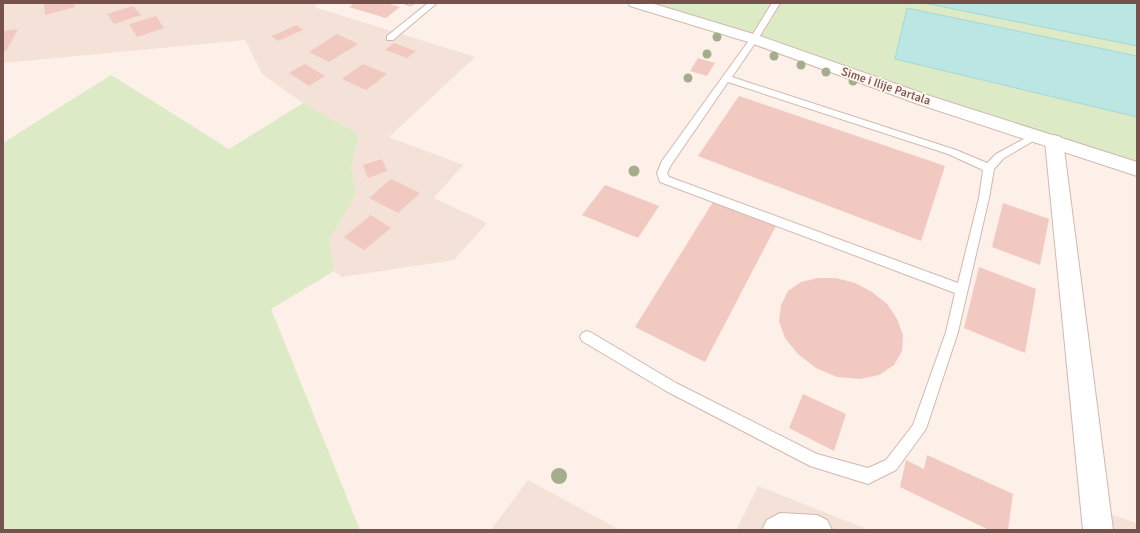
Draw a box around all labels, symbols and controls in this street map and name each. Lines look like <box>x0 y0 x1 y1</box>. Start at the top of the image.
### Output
street label: Sime i Ilije Partala <box>839 64 932 109</box>

